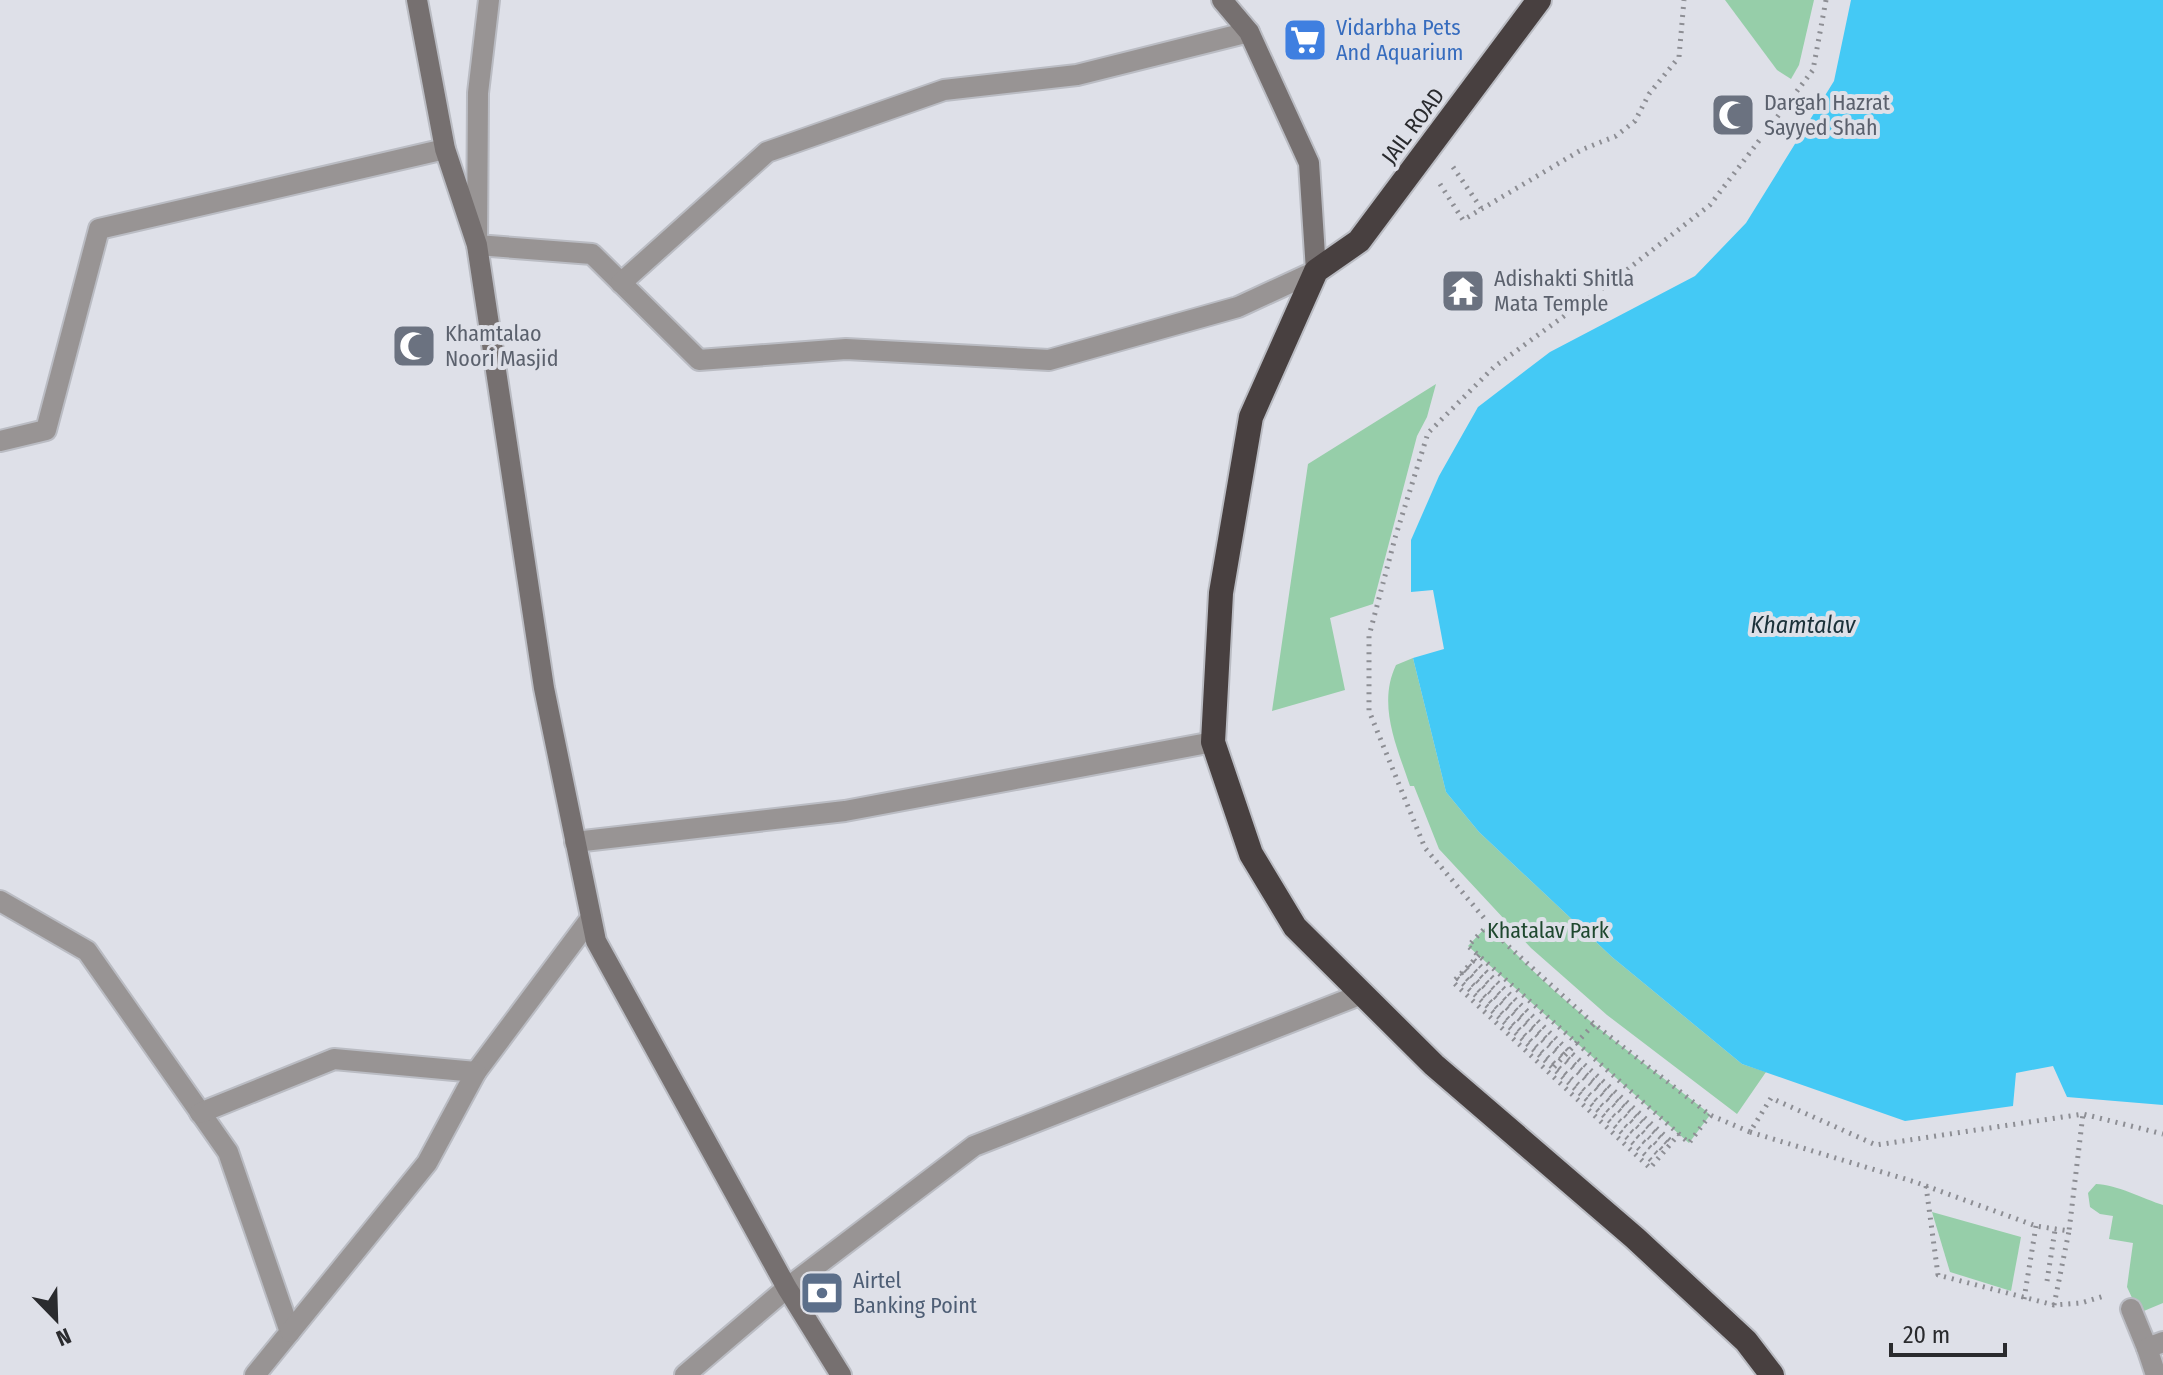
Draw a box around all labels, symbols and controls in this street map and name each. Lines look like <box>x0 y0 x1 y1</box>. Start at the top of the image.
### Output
place label: Vidarbha Pets And Aquarium <box>1336 14 1463 66</box>
supermarket icon: Vidarbha Pets And Aquarium <box>1281 16 1329 64</box>
street label: JAIL ROAD <box>1376 83 1450 169</box>
place label: Dargah Hazrat Sayyed Shah <box>1764 89 1891 141</box>
mosque icon: Dargah Hazrat Sayyed Shah <box>1709 91 1757 139</box>
place label: Adishakti Shitla Mata Temple <box>1494 265 1634 317</box>
temple icon: Adishakti Shitla Mata Temple <box>1439 267 1487 315</box>
place label: Khamtalao Noori Masjid <box>445 320 558 372</box>
mosque icon: Khamtalao Noori Masjid <box>390 322 438 370</box>
water label: Khamtalav <box>1750 611 1857 639</box>
park label: Khatalav Park <box>1487 917 1610 944</box>
place label: Airtel Banking Point <box>853 1267 978 1319</box>
bank icon: Airtel Banking Point <box>798 1269 846 1317</box>
north arrow <box>16 1279 96 1359</box>
scale bar <box>1891 1307 2005 1357</box>
text: 20 m <box>1903 1321 1950 1349</box>
text: N <box>52 1322 75 1352</box>

